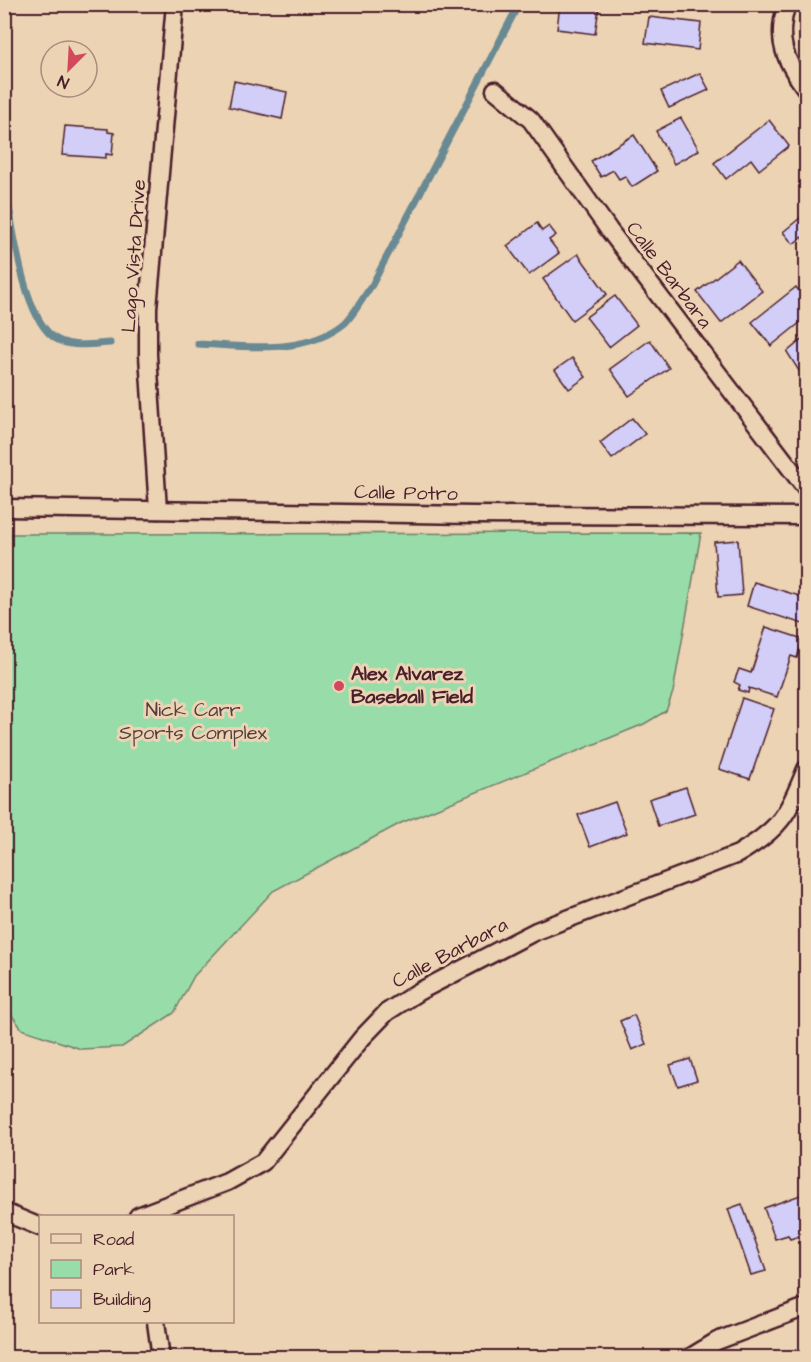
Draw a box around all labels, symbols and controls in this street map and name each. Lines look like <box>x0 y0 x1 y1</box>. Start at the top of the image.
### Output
north arrow <box>39 39 99 99</box>
text: N <box>54 70 72 94</box>
street label: Lago Vista Drive <box>115 178 154 334</box>
street label: Calle Barbara <box>619 216 719 334</box>
street label: Calle Potro <box>354 478 458 508</box>
place label: Alex Alvarez Baseball Field <box>351 660 474 711</box>
marker: Alex Alvarez Baseball Field <box>332 679 346 693</box>
park label: Nick Carr Sports Complex <box>119 696 268 747</box>
street label: Calle Barbara <box>387 911 513 995</box>
legend <box>39 1215 234 1323</box>
text: Road <box>93 1227 134 1252</box>
text: Park <box>93 1257 135 1282</box>
text: Building <box>93 1287 151 1313</box>

